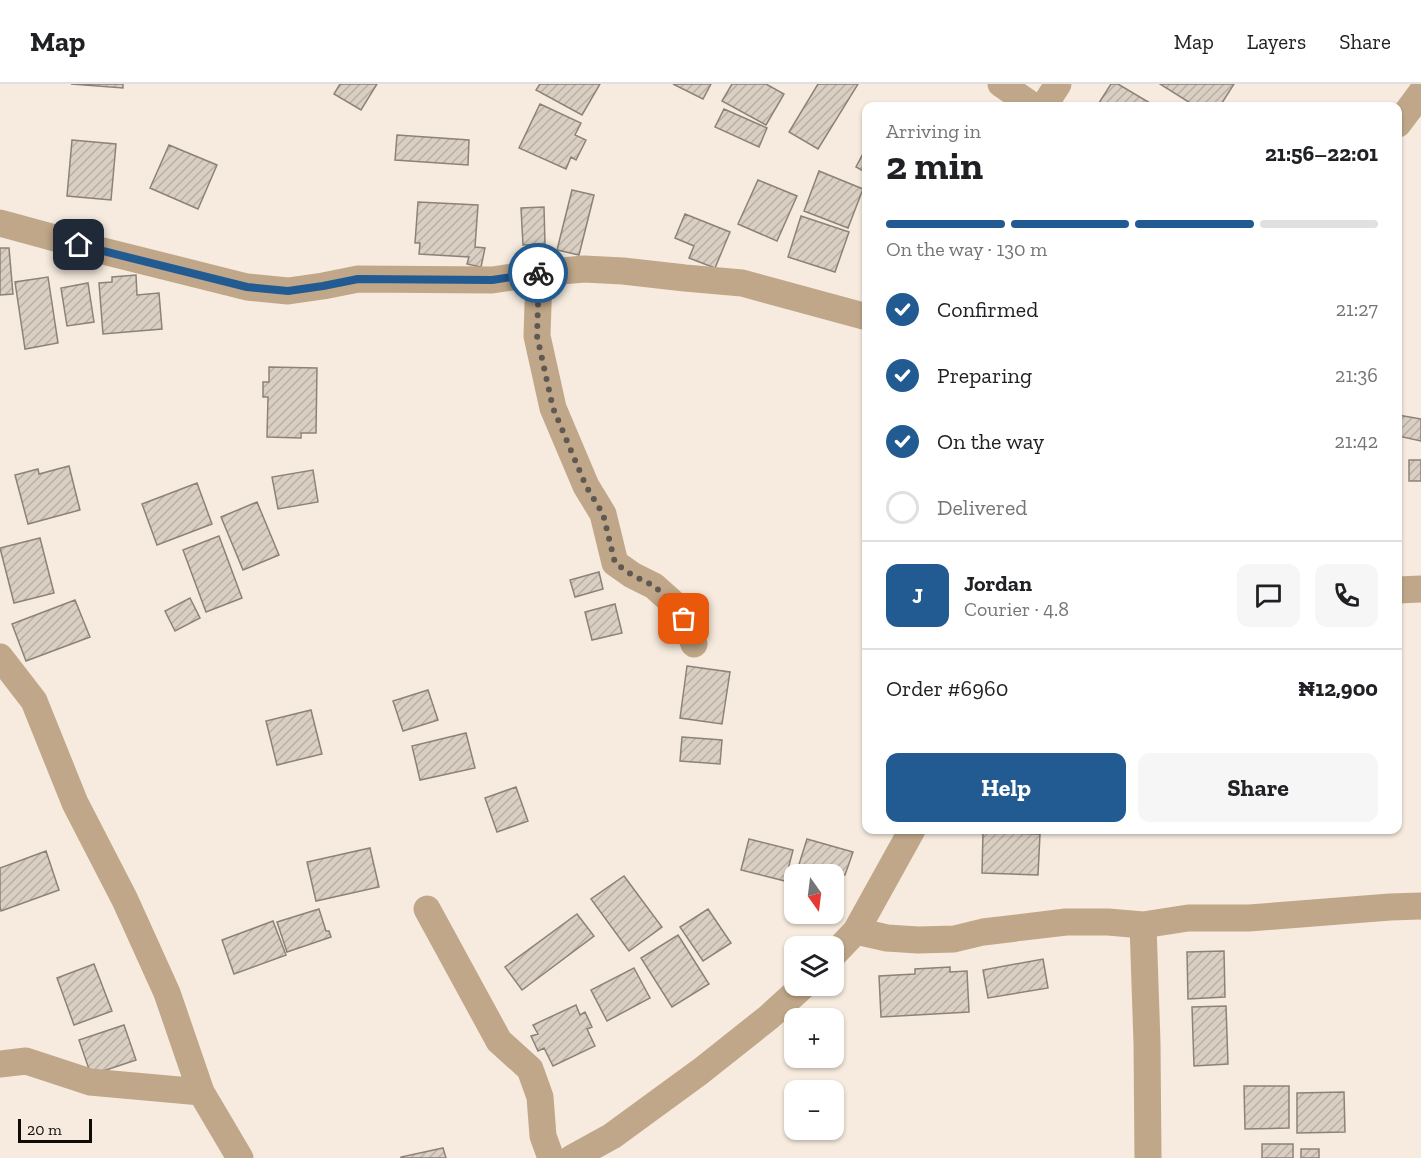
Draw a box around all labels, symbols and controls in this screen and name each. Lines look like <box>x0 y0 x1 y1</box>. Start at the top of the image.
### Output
text: Map <box>30 25 85 58</box>
text: Map <box>1174 29 1214 54</box>
text: Layers <box>1247 29 1306 54</box>
text: Share <box>1339 29 1391 54</box>
text: Arriving in <box>886 119 981 143</box>
text: 21:56–22:01 <box>1265 140 1378 167</box>
text: 2 min <box>886 142 983 189</box>
pin <box>53 219 104 270</box>
icon: home <box>62 228 95 261</box>
text: On the way · 130 m <box>886 237 1047 261</box>
courier <box>508 243 568 303</box>
icon: bike <box>522 257 555 290</box>
icon: check <box>886 293 919 326</box>
text: Confirmed <box>937 296 1038 323</box>
text: 21:27 <box>1336 297 1378 321</box>
icon: check <box>886 359 919 392</box>
text: Preparing <box>937 362 1032 389</box>
text: 21:36 <box>1335 363 1378 387</box>
icon: check <box>886 425 919 458</box>
text: On the way <box>937 428 1044 455</box>
text: 21:42 <box>1334 429 1378 453</box>
text: Delivered <box>937 494 1027 521</box>
button: chat <box>1237 564 1300 627</box>
button: phone <box>1315 564 1378 627</box>
text: Jordan <box>964 570 1032 597</box>
text: J <box>912 582 923 609</box>
pin <box>658 593 709 644</box>
text: Courier · 4.8 <box>964 597 1069 621</box>
icon: bag <box>667 602 700 635</box>
text: Order #6960 <box>886 675 1008 702</box>
text: ₦12,900 <box>1298 675 1378 702</box>
button: Help <box>886 753 1126 822</box>
button: Share <box>1138 753 1378 822</box>
north arrow <box>784 864 844 924</box>
map controls <box>784 864 844 1140</box>
button: layers <box>784 936 844 996</box>
button: + <box>784 1008 844 1068</box>
button: − <box>784 1080 844 1140</box>
scale bar <box>18 1116 92 1144</box>
text: 20 m <box>27 1120 62 1139</box>

